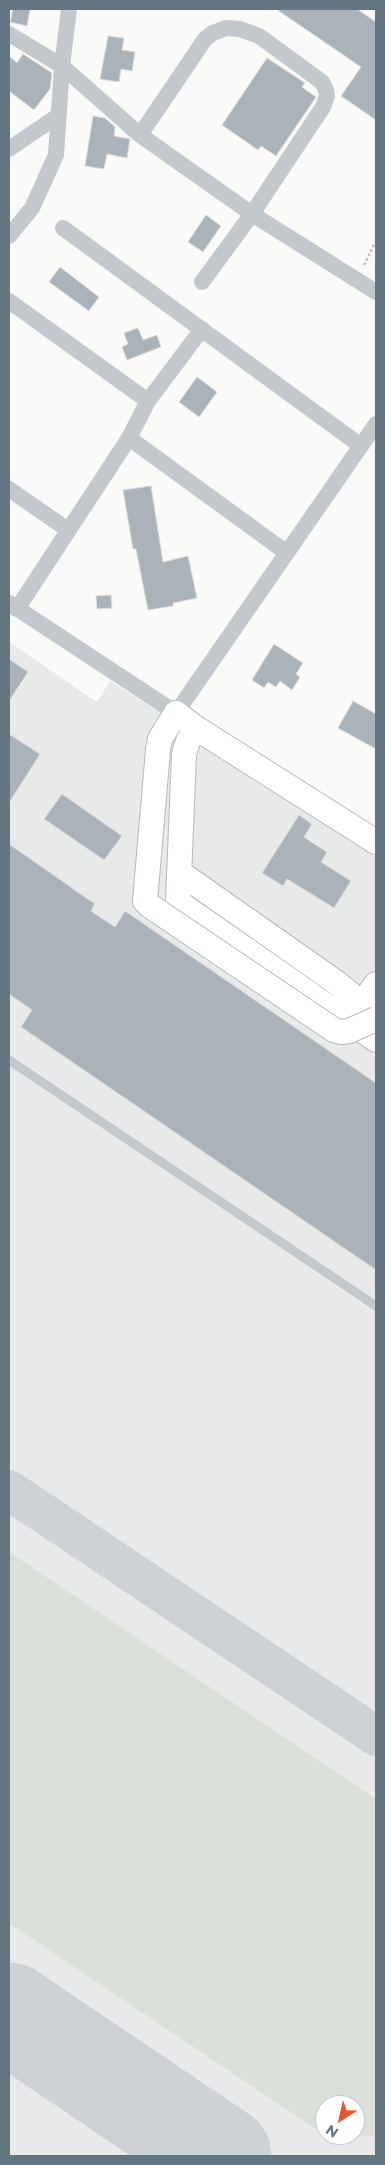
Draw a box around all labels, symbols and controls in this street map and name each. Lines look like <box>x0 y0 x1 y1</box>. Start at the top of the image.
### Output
north arrow <box>315 2095 365 2145</box>
text: N <box>322 2121 342 2142</box>

